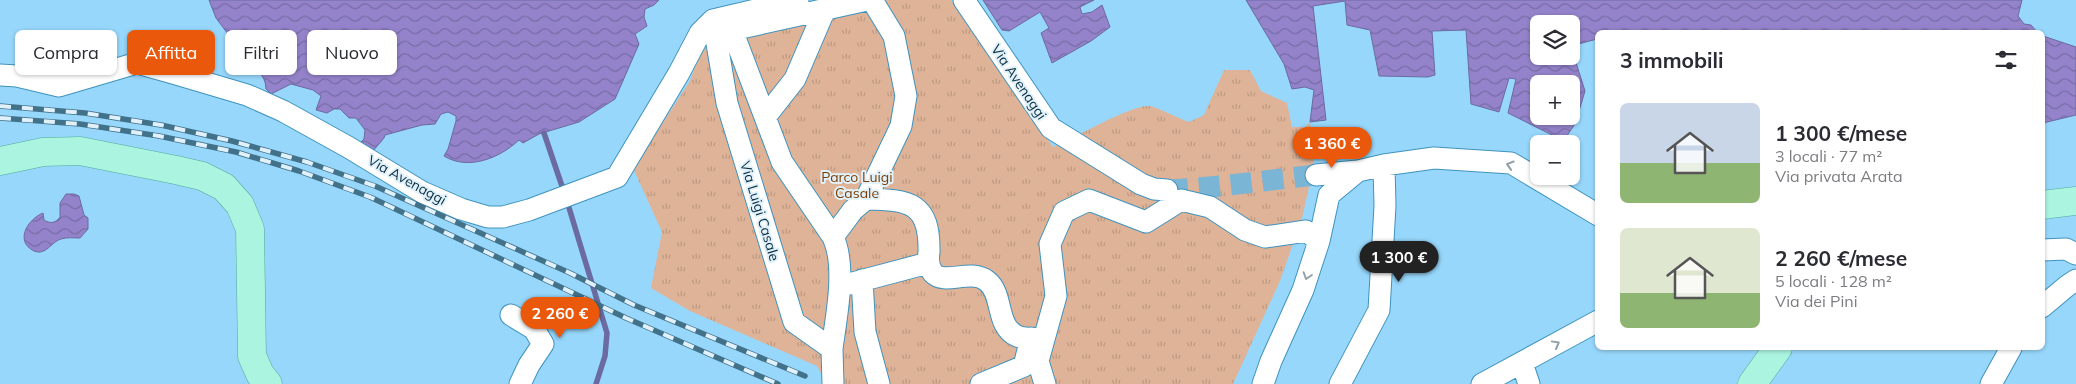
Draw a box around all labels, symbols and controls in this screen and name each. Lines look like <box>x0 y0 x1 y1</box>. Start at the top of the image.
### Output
map controls <box>1530 15 1580 185</box>
button: layers <box>1530 15 1580 65</box>
chip: Compra <box>15 30 117 75</box>
chip: Affitta <box>127 30 215 75</box>
chip: Filtri <box>225 30 297 75</box>
chip: Nuovo <box>307 30 397 75</box>
street label: Via Avenaggi <box>987 41 1051 123</box>
icon: filters <box>1992 46 2020 74</box>
text: 3 immobili <box>1620 47 1724 73</box>
button: + <box>1530 75 1580 125</box>
text: 1 300 €/mese <box>1775 120 1907 146</box>
icon: home <box>1660 123 1720 183</box>
pin: 1 360 € <box>1286 126 1378 169</box>
text: 1 360 € <box>1304 133 1360 153</box>
button: − <box>1530 135 1580 185</box>
text: 3 locali · 77 m² <box>1775 146 1882 166</box>
street label: Via Avenaggi <box>365 151 449 209</box>
street label: Via Luigi Casale <box>736 159 784 263</box>
one-way arrow <box>1506 160 1515 170</box>
text: Via privata Arata <box>1775 166 1903 186</box>
park label: Parco Luigi Casale <box>821 168 893 202</box>
pin: 1 300 € <box>1353 240 1445 283</box>
text: 2 260 €/mese <box>1775 245 1907 271</box>
text: 1 300 € <box>1371 247 1427 267</box>
icon: home <box>1660 248 1720 308</box>
one-way arrow <box>1303 271 1313 280</box>
text: 5 locali · 128 m² <box>1775 271 1892 291</box>
text: Via dei Pini <box>1775 291 1857 311</box>
pin: 2 260 € <box>514 296 606 339</box>
text: 2 260 € <box>532 303 588 323</box>
one-way arrow <box>1551 340 1560 350</box>

